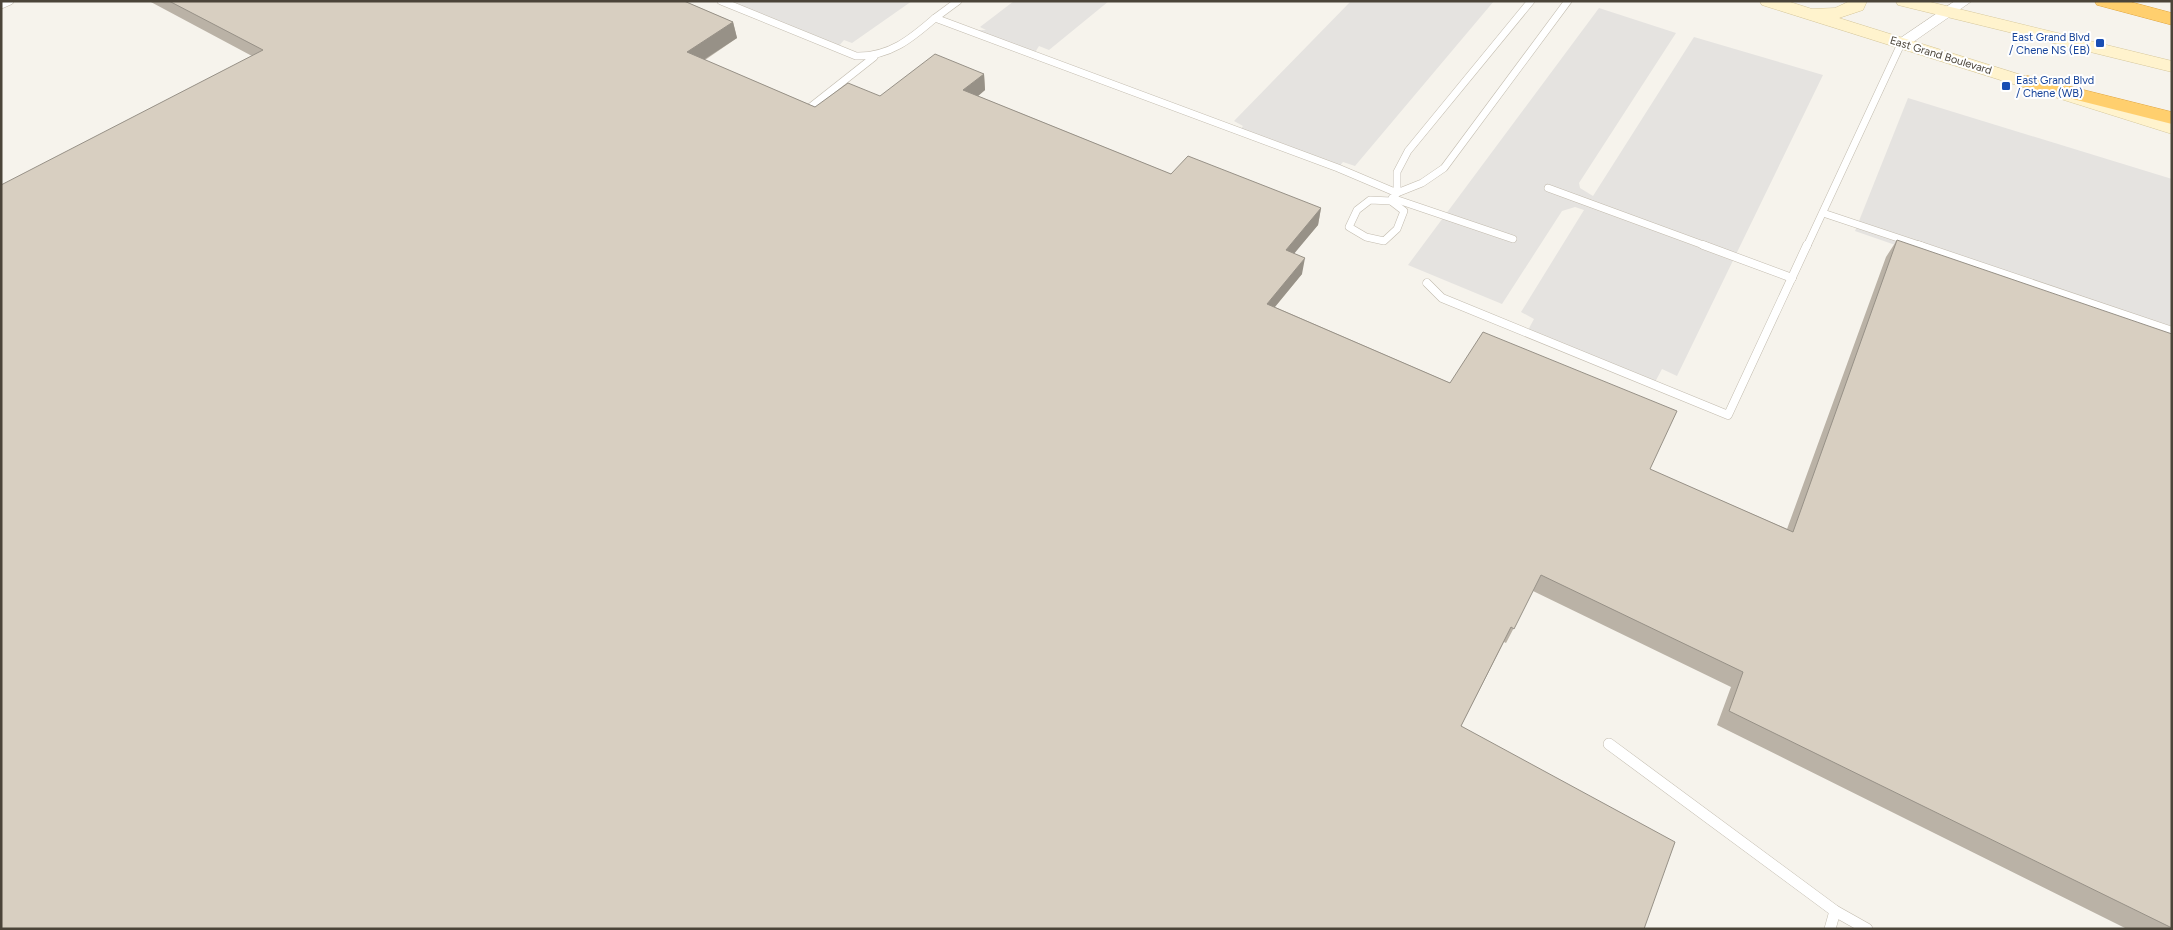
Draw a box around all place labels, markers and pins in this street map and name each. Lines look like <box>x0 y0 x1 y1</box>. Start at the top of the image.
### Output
place label: East Grand Blvd / Chene NS (EB) <box>2009 31 2090 57</box>
marker: East Grand Blvd / Chene NS (EB) <box>2094 37 2106 49</box>
place label: East Grand Blvd / Chene (WB) <box>2016 74 2094 100</box>
marker: East Grand Blvd / Chene (WB) <box>2000 80 2012 92</box>

